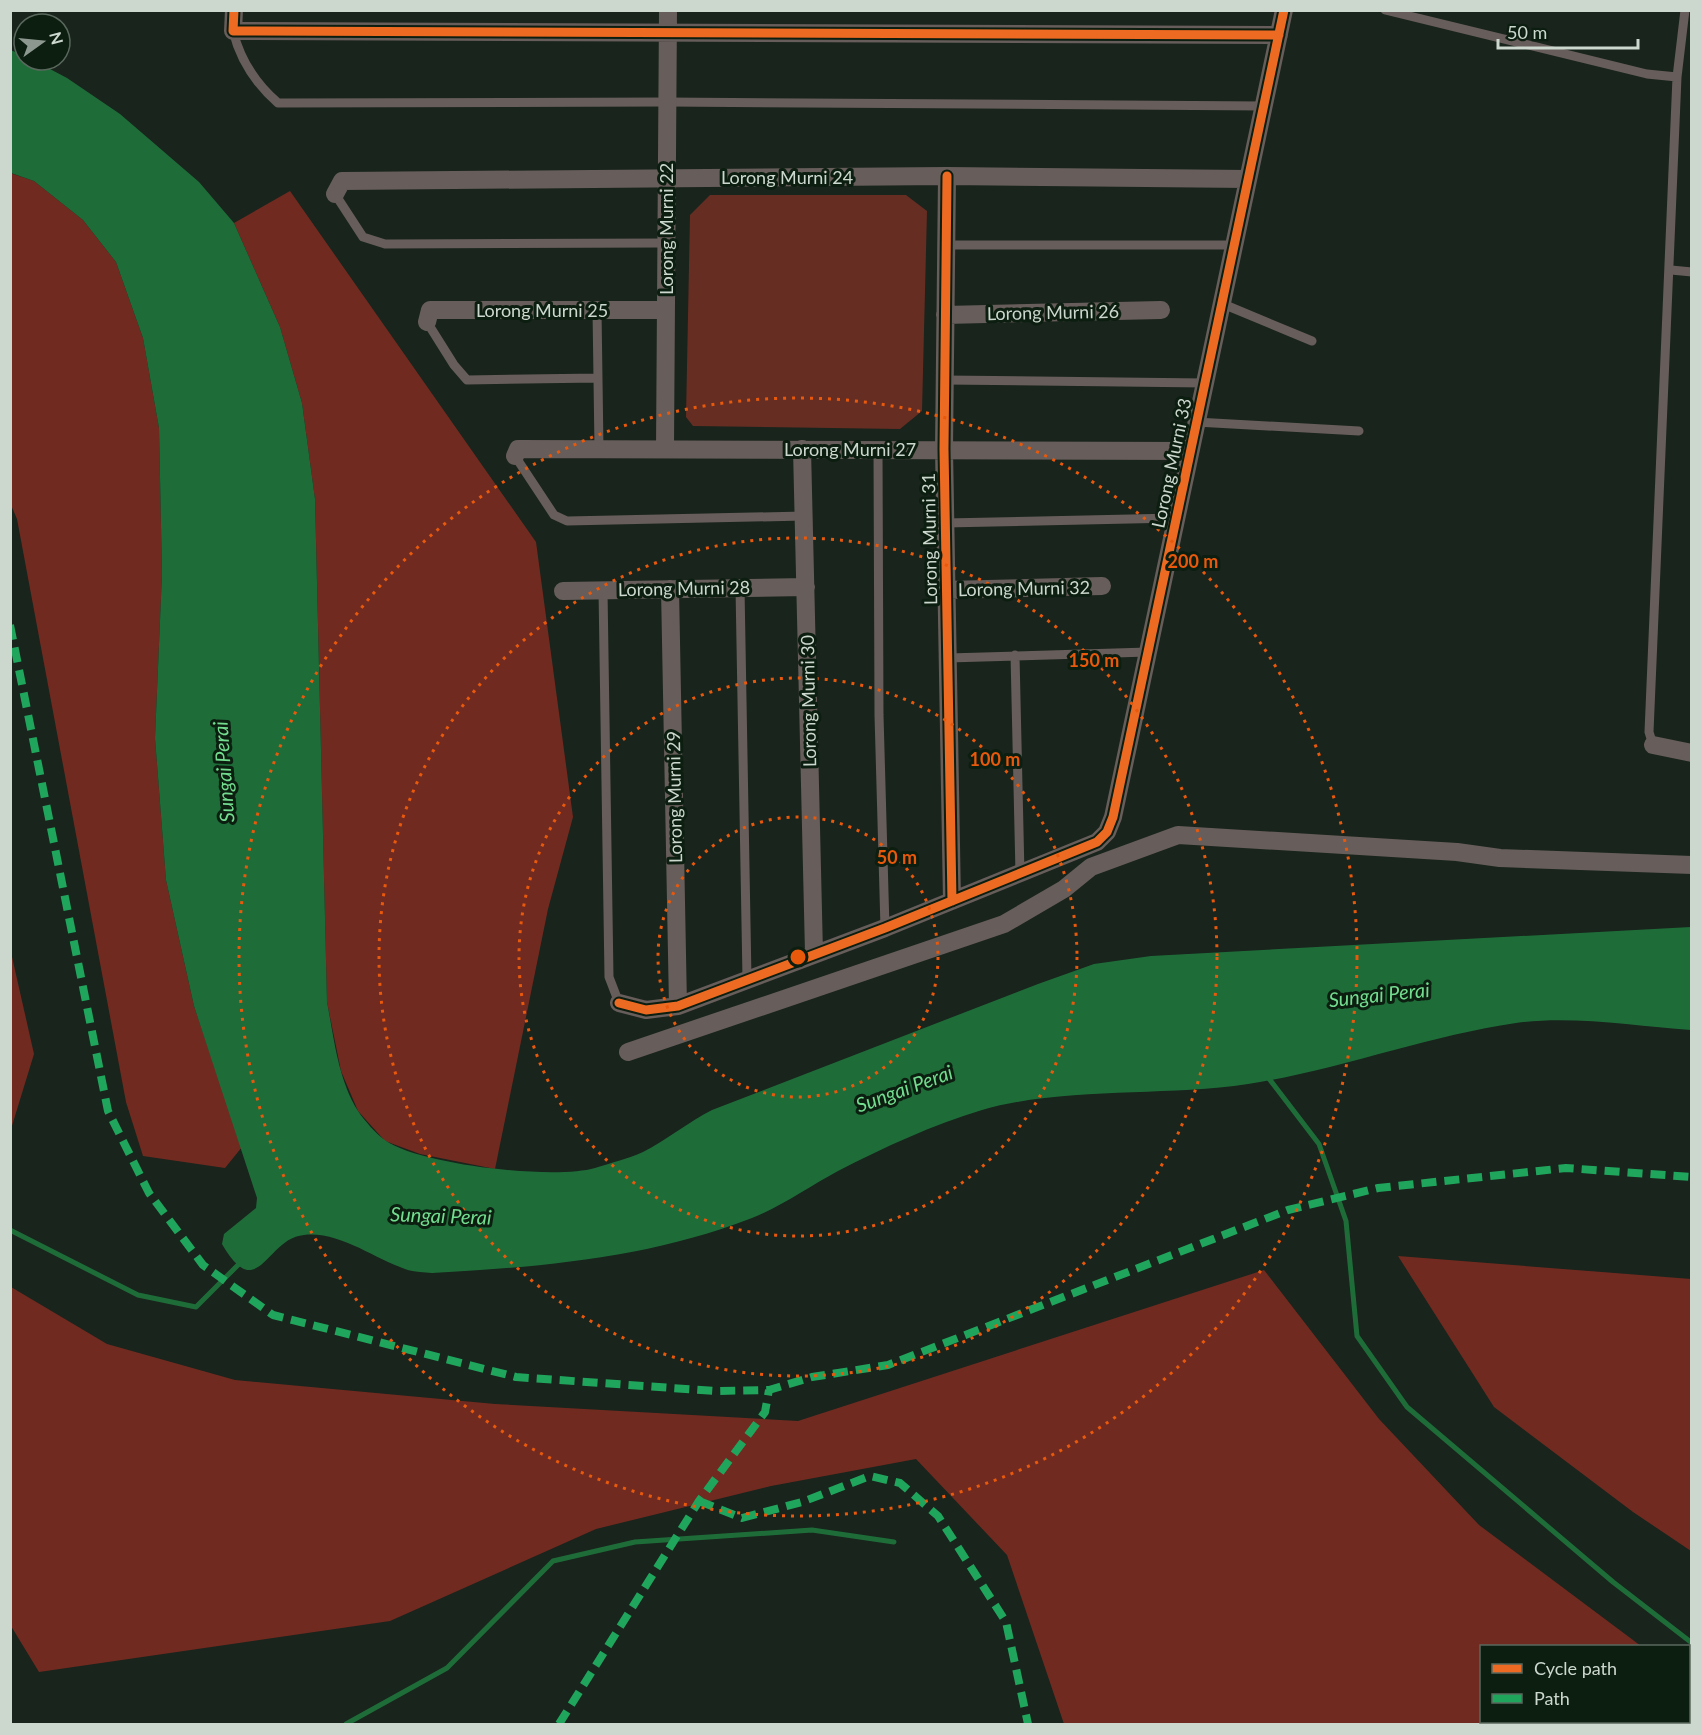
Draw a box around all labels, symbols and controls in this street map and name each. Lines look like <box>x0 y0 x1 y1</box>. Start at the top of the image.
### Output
north arrow <box>12 12 72 72</box>
scale bar <box>1498 12 1638 50</box>
text: 50 m <box>1507 21 1547 43</box>
text: N <box>46 30 68 46</box>
street label: Lorong Murni 22 <box>655 163 677 295</box>
street label: Lorong Murni 24 <box>721 166 853 188</box>
street label: Lorong Murni 25 <box>476 299 608 321</box>
street label: Lorong Murni 26 <box>987 300 1119 324</box>
street label: Lorong Murni 33 <box>1146 396 1196 530</box>
street label: Lorong Murni 27 <box>784 438 916 460</box>
street label: Lorong Murni 31 <box>917 473 941 605</box>
text: 200 m <box>1168 550 1218 572</box>
street label: Lorong Murni 28 <box>618 576 750 600</box>
street label: Lorong Murni 32 <box>958 576 1090 600</box>
street label: Lorong Murni 30 <box>796 635 820 767</box>
text: 150 m <box>1069 649 1119 671</box>
water label: Sungai Perai <box>207 720 239 823</box>
street label: Lorong Murni 29 <box>662 731 686 863</box>
text: 100 m <box>970 748 1020 770</box>
text: 50 m <box>877 846 917 868</box>
centre of rings <box>788 947 808 967</box>
water label: Sungai Perai <box>1327 977 1431 1011</box>
water label: Sungai Perai <box>852 1059 956 1117</box>
water label: Sungai Perai <box>390 1201 493 1229</box>
legend <box>1480 1645 1690 1723</box>
text: Cycle path <box>1534 1657 1617 1679</box>
text: Path <box>1534 1687 1570 1709</box>

